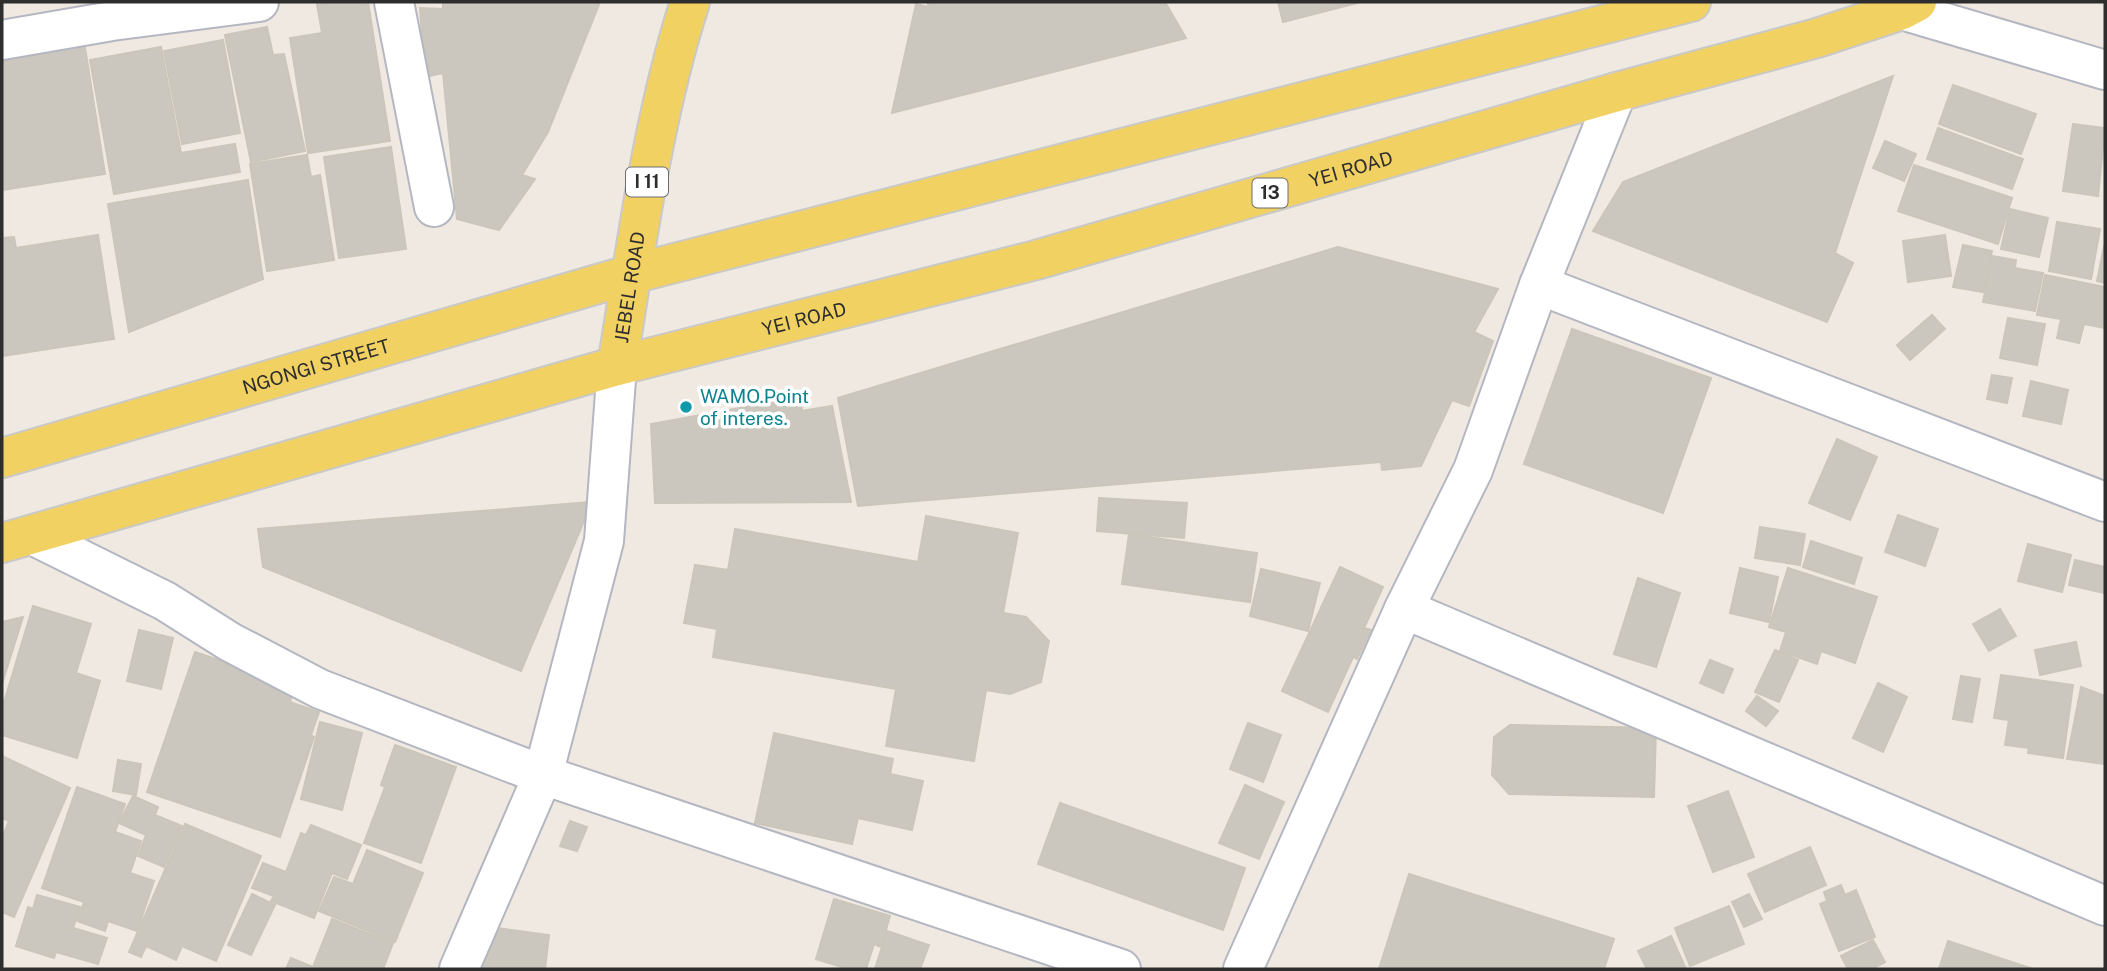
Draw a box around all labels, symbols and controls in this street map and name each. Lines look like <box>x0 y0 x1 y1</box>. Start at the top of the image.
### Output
street label: YEI ROAD <box>1307 146 1395 191</box>
road number: I 11 <box>626 168 668 196</box>
road number: 13 <box>1252 178 1288 208</box>
street label: JEBEL ROAD <box>610 230 649 344</box>
street label: YEI ROAD <box>760 297 849 340</box>
street label: NGONGI STREET <box>240 334 392 398</box>
place label: WAMO.Point of interes. <box>700 385 809 429</box>
marker: WAMO.Point of interes. <box>678 399 694 415</box>

